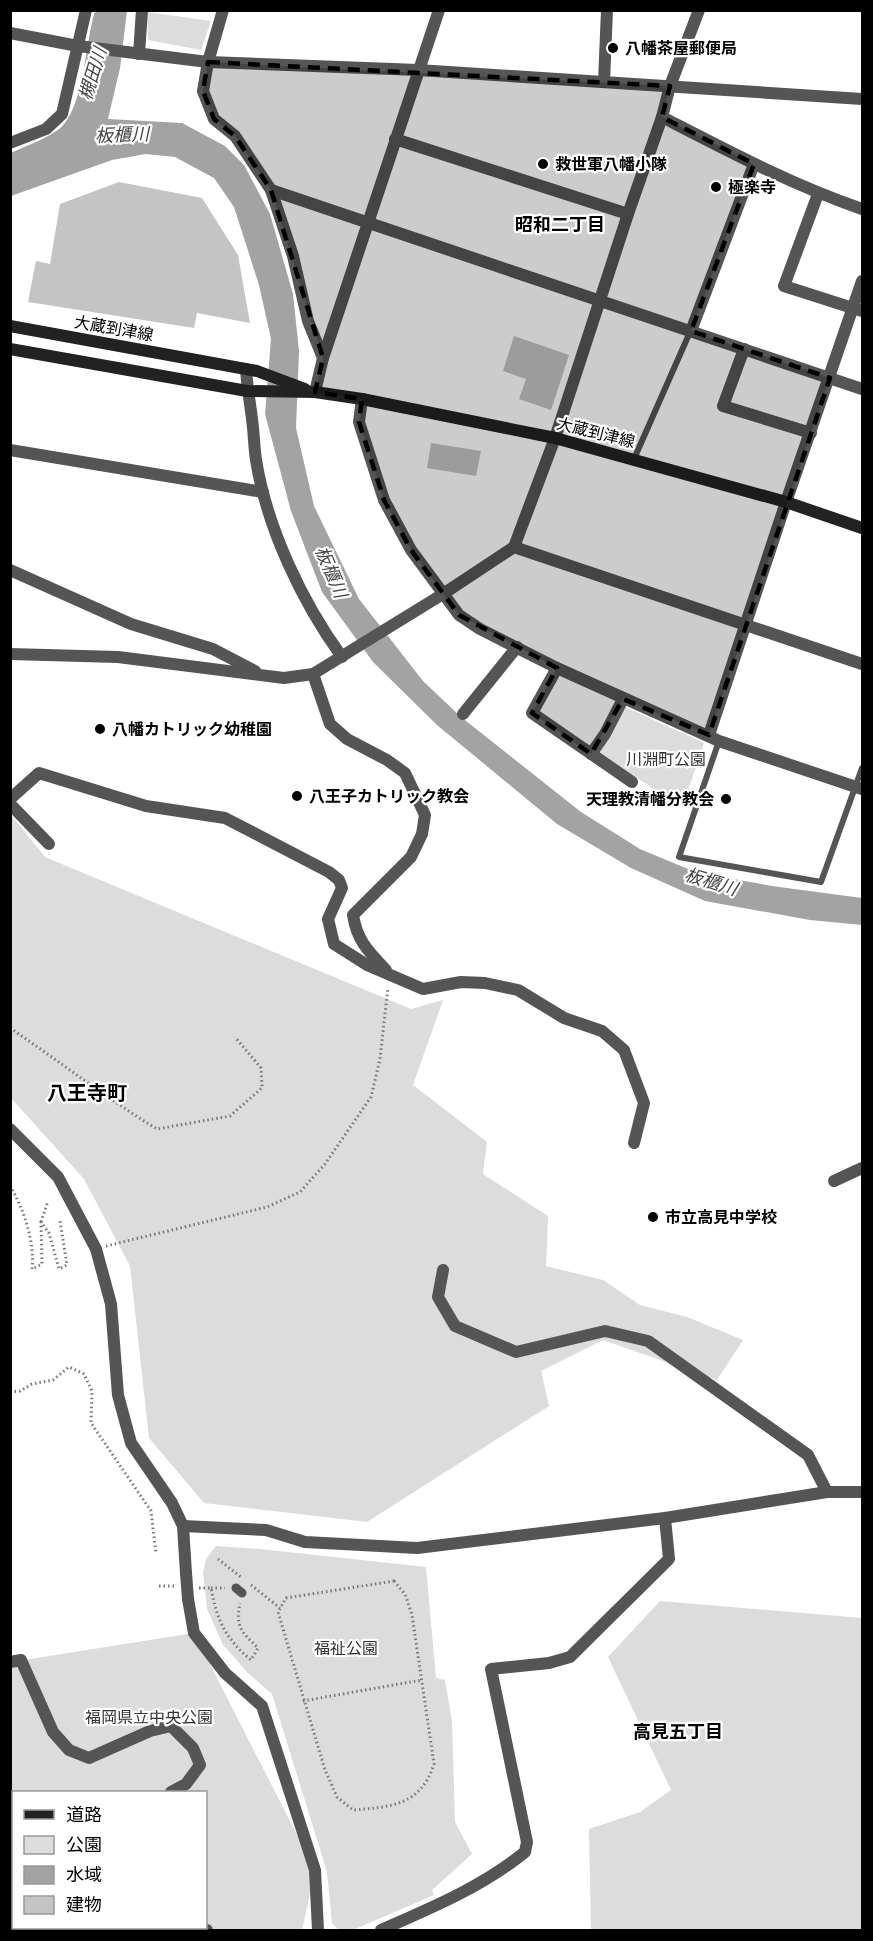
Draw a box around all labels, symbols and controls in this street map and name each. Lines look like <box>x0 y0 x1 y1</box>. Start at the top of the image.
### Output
place label: 八幡茶屋郵便局 <box>625 39 737 58</box>
marker: 八幡茶屋郵便局 <box>606 41 620 55</box>
water label: 槻田川 <box>75 43 112 103</box>
water label: 板櫃川 <box>95 123 151 147</box>
place label: 救世軍八幡小隊 <box>555 155 667 174</box>
marker: 救世軍八幡小隊 <box>536 157 550 171</box>
place label: 極楽寺 <box>728 178 776 197</box>
marker: 極楽寺 <box>709 180 723 194</box>
district label: 昭和二丁目 <box>515 214 605 236</box>
street label: 大蔵到津線 <box>73 312 155 345</box>
street label: 大蔵到津線 <box>555 414 637 451</box>
water label: 板櫃川 <box>310 543 352 603</box>
place label: 八幡カトリック幼稚園 <box>112 720 272 739</box>
marker: 八幡カトリック幼稚園 <box>93 722 107 736</box>
park label: 川淵町公園 <box>626 750 706 769</box>
place label: 八王子カトリック教会 <box>309 787 469 806</box>
marker: 八王子カトリック教会 <box>290 789 304 803</box>
place label: 天理教清幡分教会 <box>586 790 714 809</box>
marker: 天理教清幡分教会 <box>719 792 733 806</box>
water label: 板櫃川 <box>682 864 742 901</box>
district label: 八王寺町 <box>47 1081 127 1105</box>
place label: 市立高見中学校 <box>665 1208 777 1227</box>
marker: 市立高見中学校 <box>646 1210 660 1224</box>
park label: 福祉公園 <box>314 1639 378 1658</box>
park label: 福岡県立中央公園 <box>85 1708 213 1727</box>
district label: 高見五丁目 <box>633 1721 723 1743</box>
legend <box>12 1791 207 1929</box>
text: 道路 <box>66 1804 102 1826</box>
text: 公園 <box>66 1834 102 1856</box>
text: 水域 <box>66 1864 102 1886</box>
text: 建物 <box>66 1894 102 1916</box>

